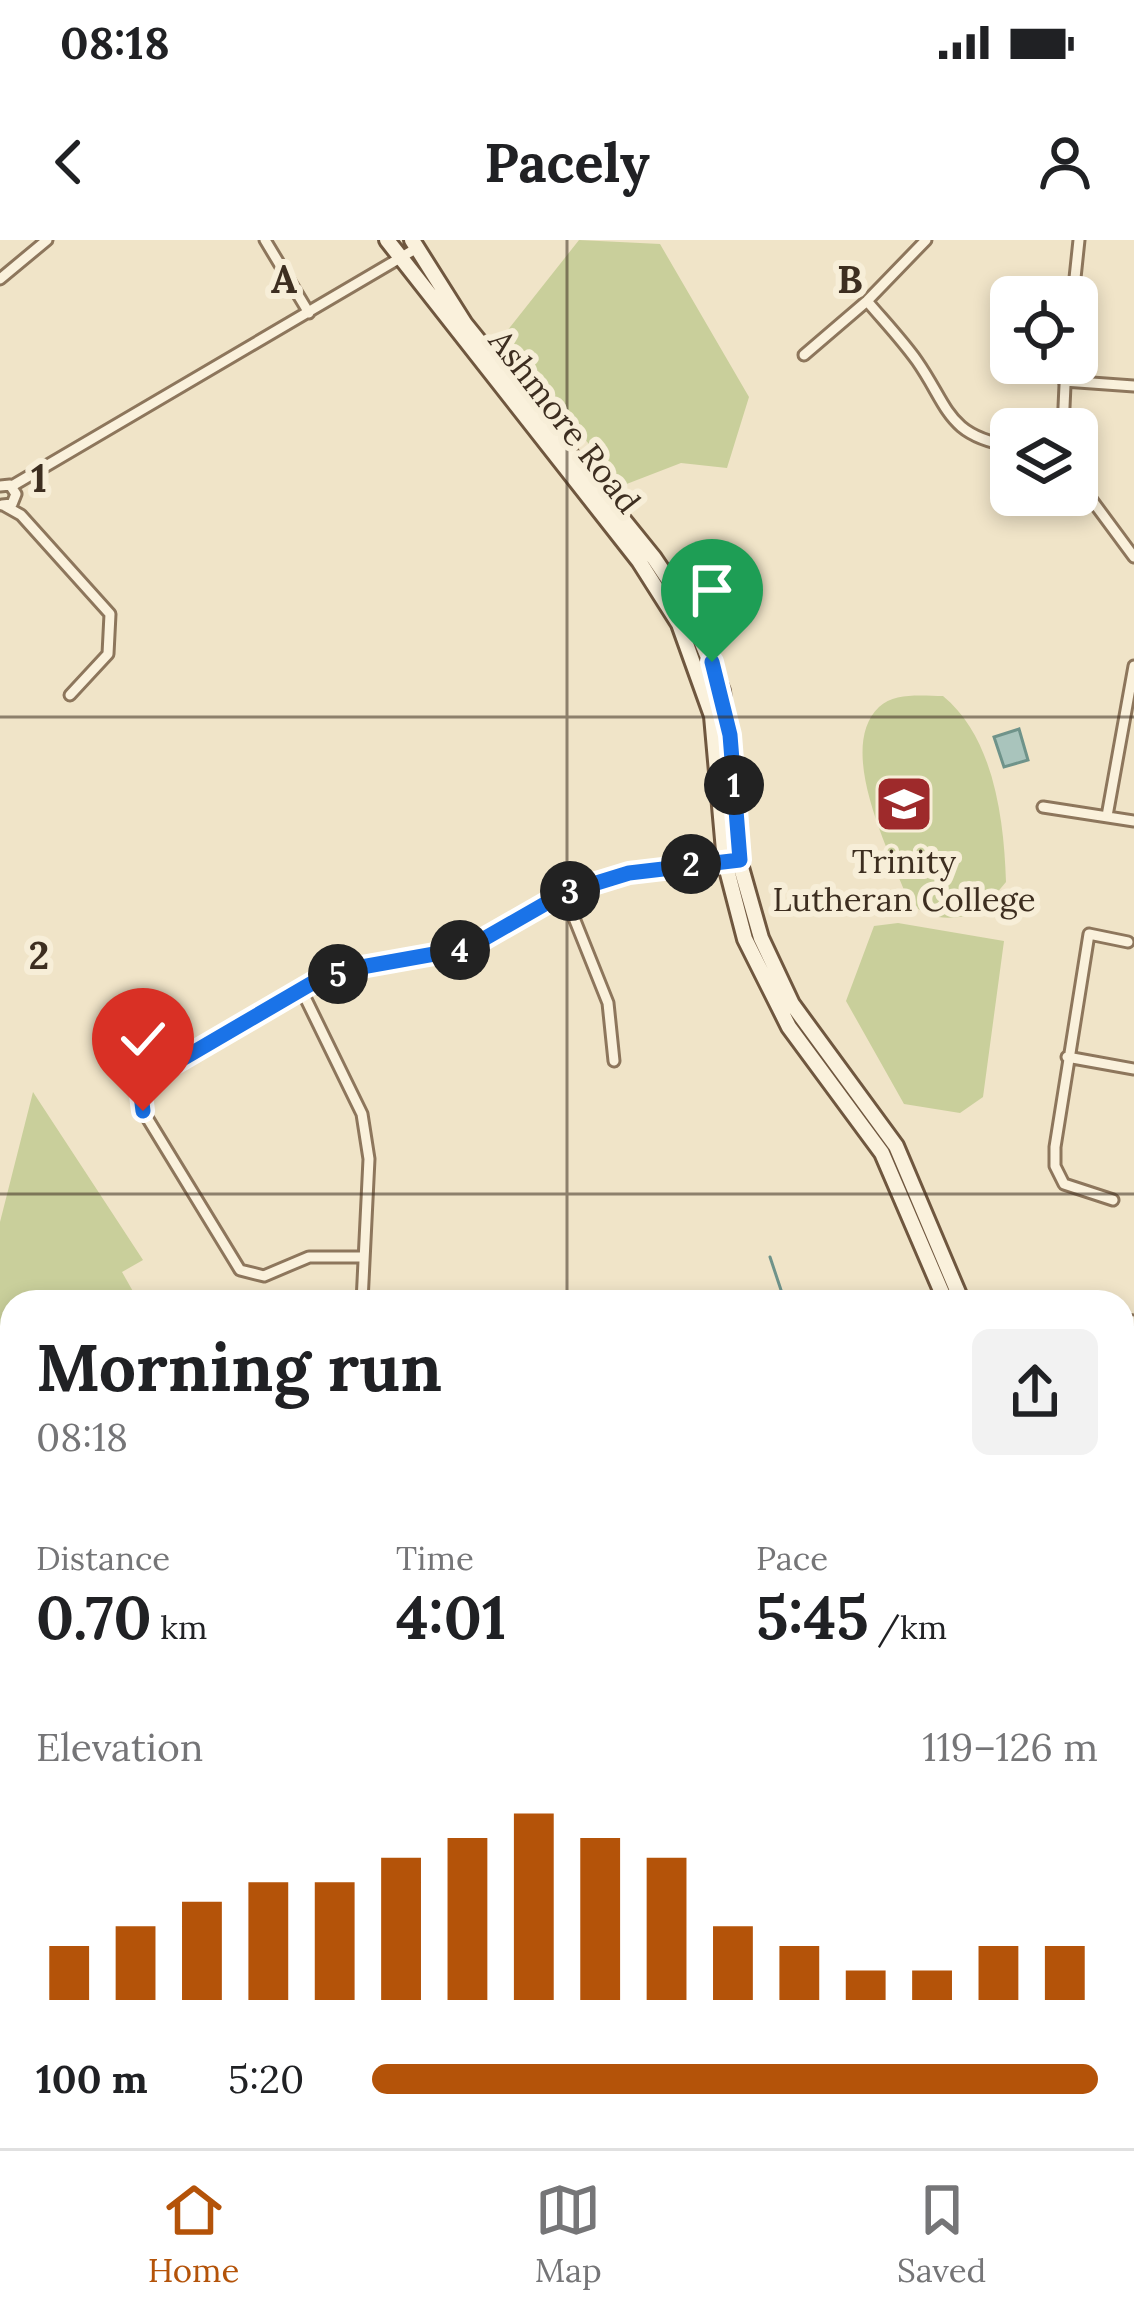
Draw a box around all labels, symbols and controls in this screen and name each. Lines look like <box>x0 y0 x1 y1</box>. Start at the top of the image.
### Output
text: 08:18 <box>60 14 170 71</box>
text: Pacely <box>484 128 650 197</box>
icon: back <box>36 129 102 195</box>
icon: person <box>1032 129 1098 195</box>
text: A <box>271 254 297 304</box>
text: B <box>837 254 863 304</box>
map controls <box>990 276 1098 516</box>
button: locate <box>990 276 1098 384</box>
street label: Ashmore Road <box>480 320 650 521</box>
button: layers <box>990 408 1098 516</box>
text: 1 <box>31 453 47 503</box>
pin <box>661 539 763 662</box>
icon: arrive <box>679 557 745 623</box>
pin: 1 <box>704 755 764 815</box>
text: 1 <box>727 764 741 806</box>
school or university icon: Trinity Lutheran College <box>873 773 935 835</box>
pin: 2 <box>661 834 721 894</box>
place label: Trinity Lutheran College <box>772 840 1036 920</box>
text: 2 <box>682 843 700 885</box>
pin: 3 <box>540 861 600 921</box>
text: 3 <box>561 870 579 912</box>
pin: 4 <box>430 920 490 980</box>
text: 4 <box>451 929 469 971</box>
text: 2 <box>29 930 49 980</box>
pin: 5 <box>308 944 368 1004</box>
text: 5 <box>329 953 347 995</box>
pin <box>92 988 194 1111</box>
icon: check <box>110 1006 176 1072</box>
text: Morning run <box>36 1325 442 1409</box>
button: share <box>972 1329 1098 1455</box>
text: 08:18 <box>36 1412 128 1462</box>
text: Distance <box>36 1537 170 1579</box>
text: Time <box>396 1537 474 1579</box>
text: Pace <box>756 1537 828 1579</box>
text: 0.70 <box>36 1579 152 1655</box>
text: 4:01 <box>396 1579 506 1655</box>
text: 5:45 <box>756 1579 869 1655</box>
text: km <box>152 1606 208 1648</box>
text: /km <box>869 1606 947 1648</box>
text: Elevation <box>36 1722 204 1772</box>
text: 119–126 m <box>922 1722 1098 1772</box>
text: 100 m <box>36 2054 148 2104</box>
text: 5:20 <box>228 2054 304 2104</box>
tab: Home <box>148 2177 239 2291</box>
tab: Map <box>535 2177 602 2291</box>
tab: Saved <box>897 2177 986 2291</box>

